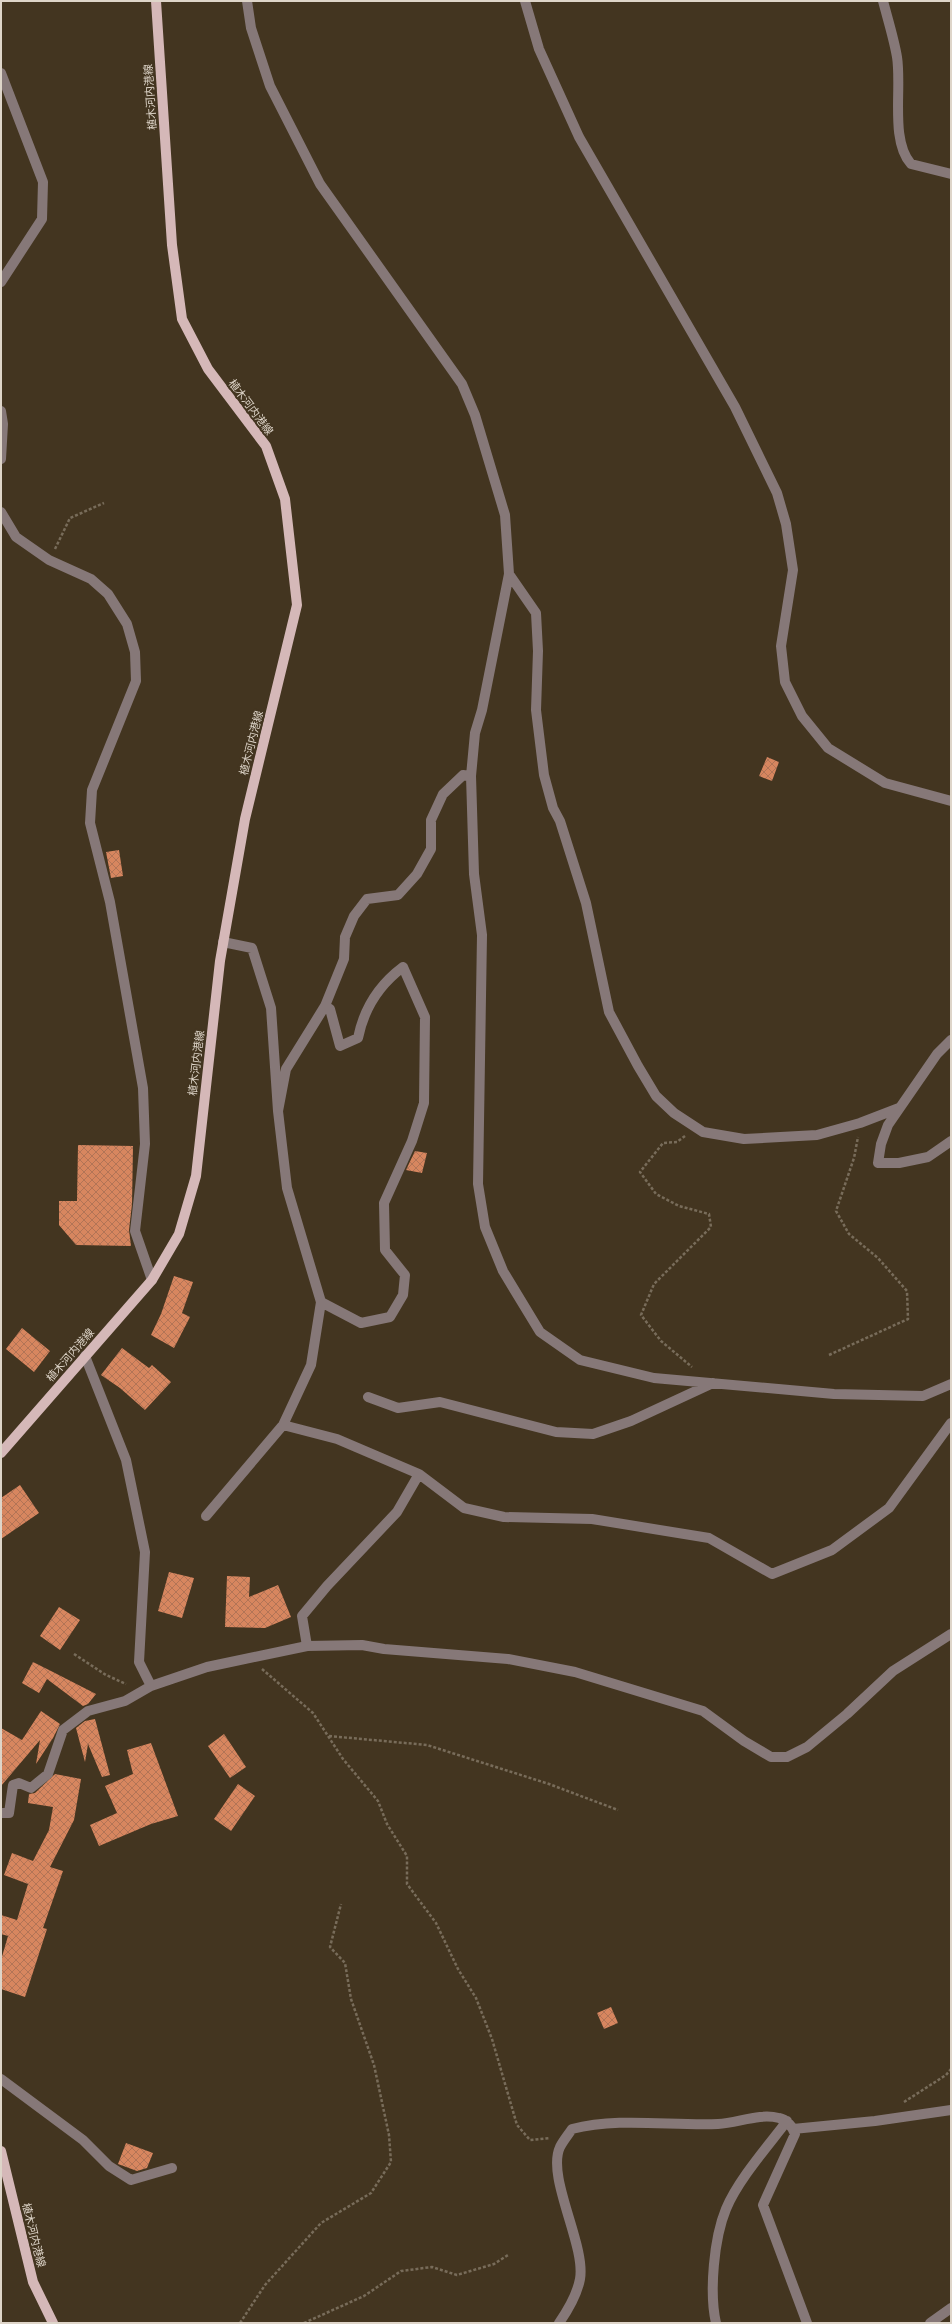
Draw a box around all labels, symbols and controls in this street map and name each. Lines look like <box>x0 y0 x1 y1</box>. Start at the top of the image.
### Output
street label: 植木河内港線 <box>141 64 159 130</box>
street label: 植木河内港線 <box>226 376 276 438</box>
street label: 植木河内港線 <box>236 709 266 777</box>
street label: 植木河内港線 <box>185 1029 207 1097</box>
street label: 植木河内港線 <box>43 1326 97 1384</box>
street label: 植木河内港線 <box>19 2201 49 2269</box>

